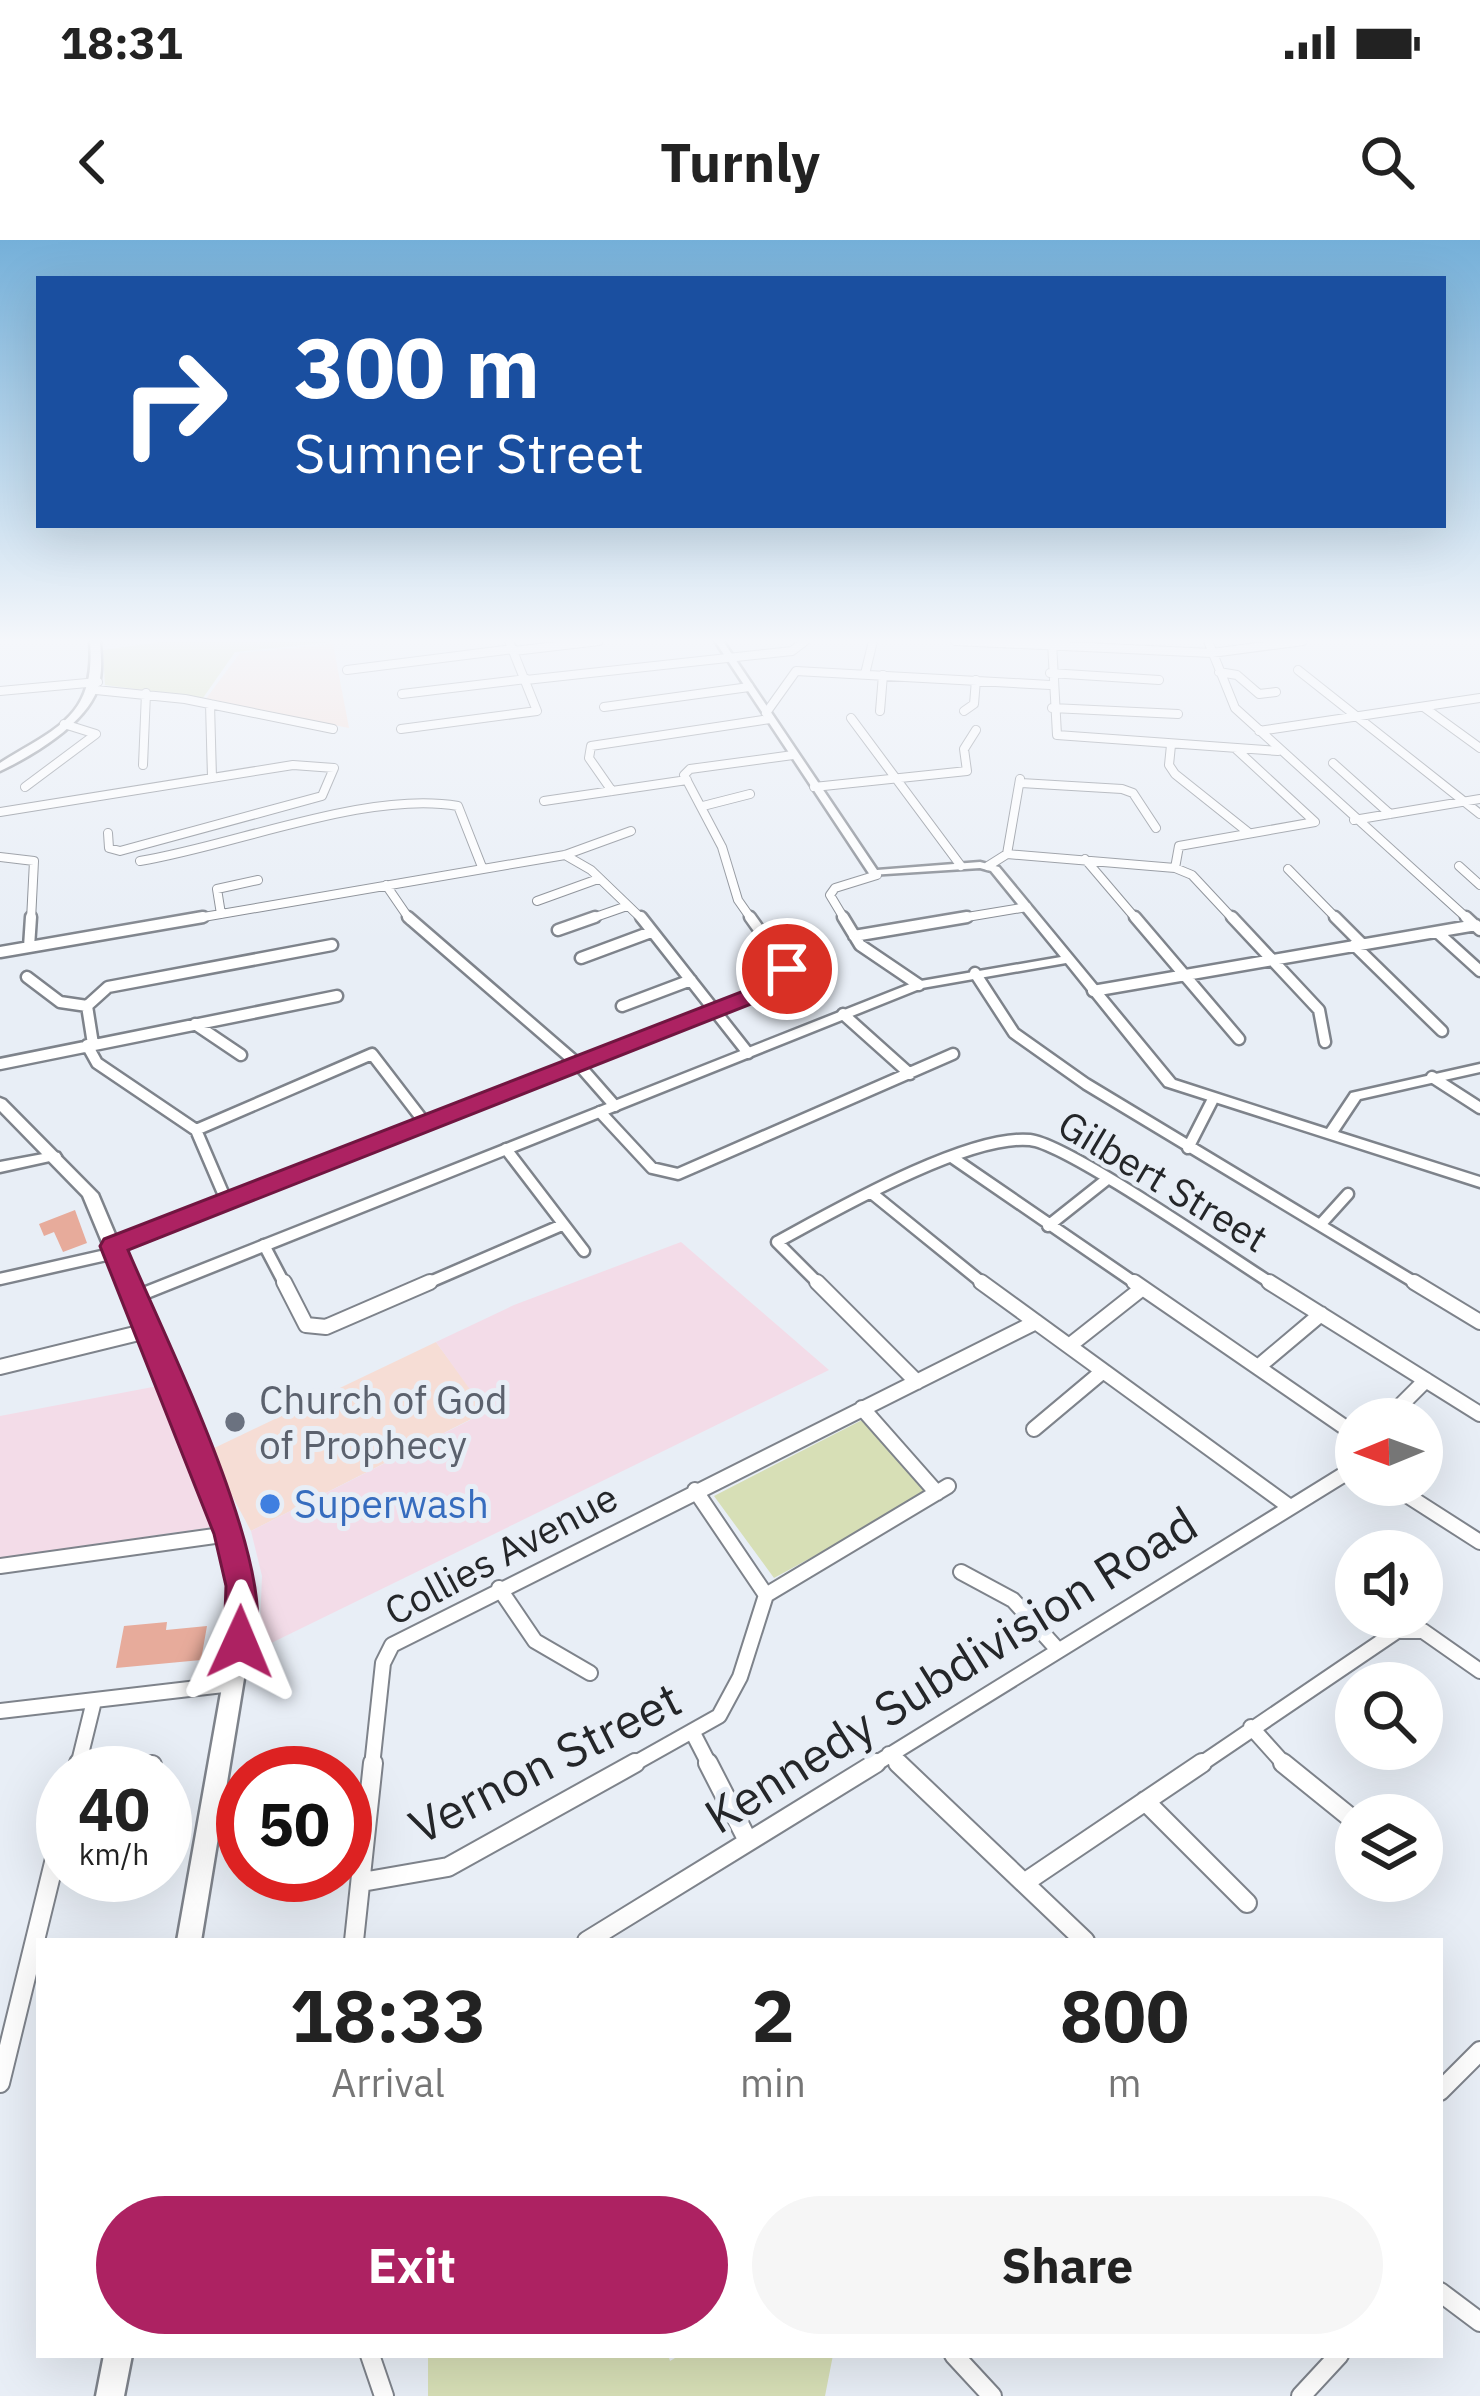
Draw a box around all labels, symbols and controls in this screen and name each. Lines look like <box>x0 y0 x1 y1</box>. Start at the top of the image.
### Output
text: 18:31 <box>60 13 183 71</box>
text: Turnly <box>660 127 820 197</box>
icon: back <box>60 129 126 195</box>
icon: search <box>1354 129 1420 195</box>
text: 300 m <box>294 312 540 421</box>
icon: right <box>96 324 252 480</box>
text: Sumner Street <box>294 418 644 488</box>
pin <box>736 918 838 1020</box>
icon: arrive <box>754 936 820 1002</box>
street label: Gilbert Street <box>1049 1098 1277 1263</box>
place label: Church of God of Prophecy <box>259 1374 508 1470</box>
north arrow <box>1335 1398 1443 1506</box>
map controls <box>1335 1398 1443 1902</box>
marker: Church of God of Prophecy <box>222 1409 248 1435</box>
street label: Collies Avenue <box>375 1471 626 1636</box>
place label: Superwash <box>294 1478 489 1529</box>
marker: Superwash <box>257 1491 283 1517</box>
street label: Kennedy Subdivision Road <box>693 1492 1208 1846</box>
button: sound <box>1335 1530 1443 1638</box>
position arrow <box>177 1579 303 1705</box>
button: search <box>1335 1662 1443 1770</box>
street label: Vernon Street <box>399 1667 691 1857</box>
speed limit sign: 50 <box>216 1746 372 1902</box>
text: 40 <box>78 1769 150 1848</box>
button: layers <box>1335 1794 1443 1902</box>
text: km/h <box>79 1834 149 1873</box>
text: 18:33 <box>290 1968 486 2062</box>
text: 2 <box>751 1968 795 2062</box>
text: 800 <box>1060 1968 1189 2062</box>
text: Arrival <box>331 2057 445 2108</box>
text: min <box>740 2057 806 2108</box>
text: m <box>1107 2057 1142 2108</box>
button: Exit <box>96 2196 728 2334</box>
button: Share <box>752 2196 1383 2334</box>

